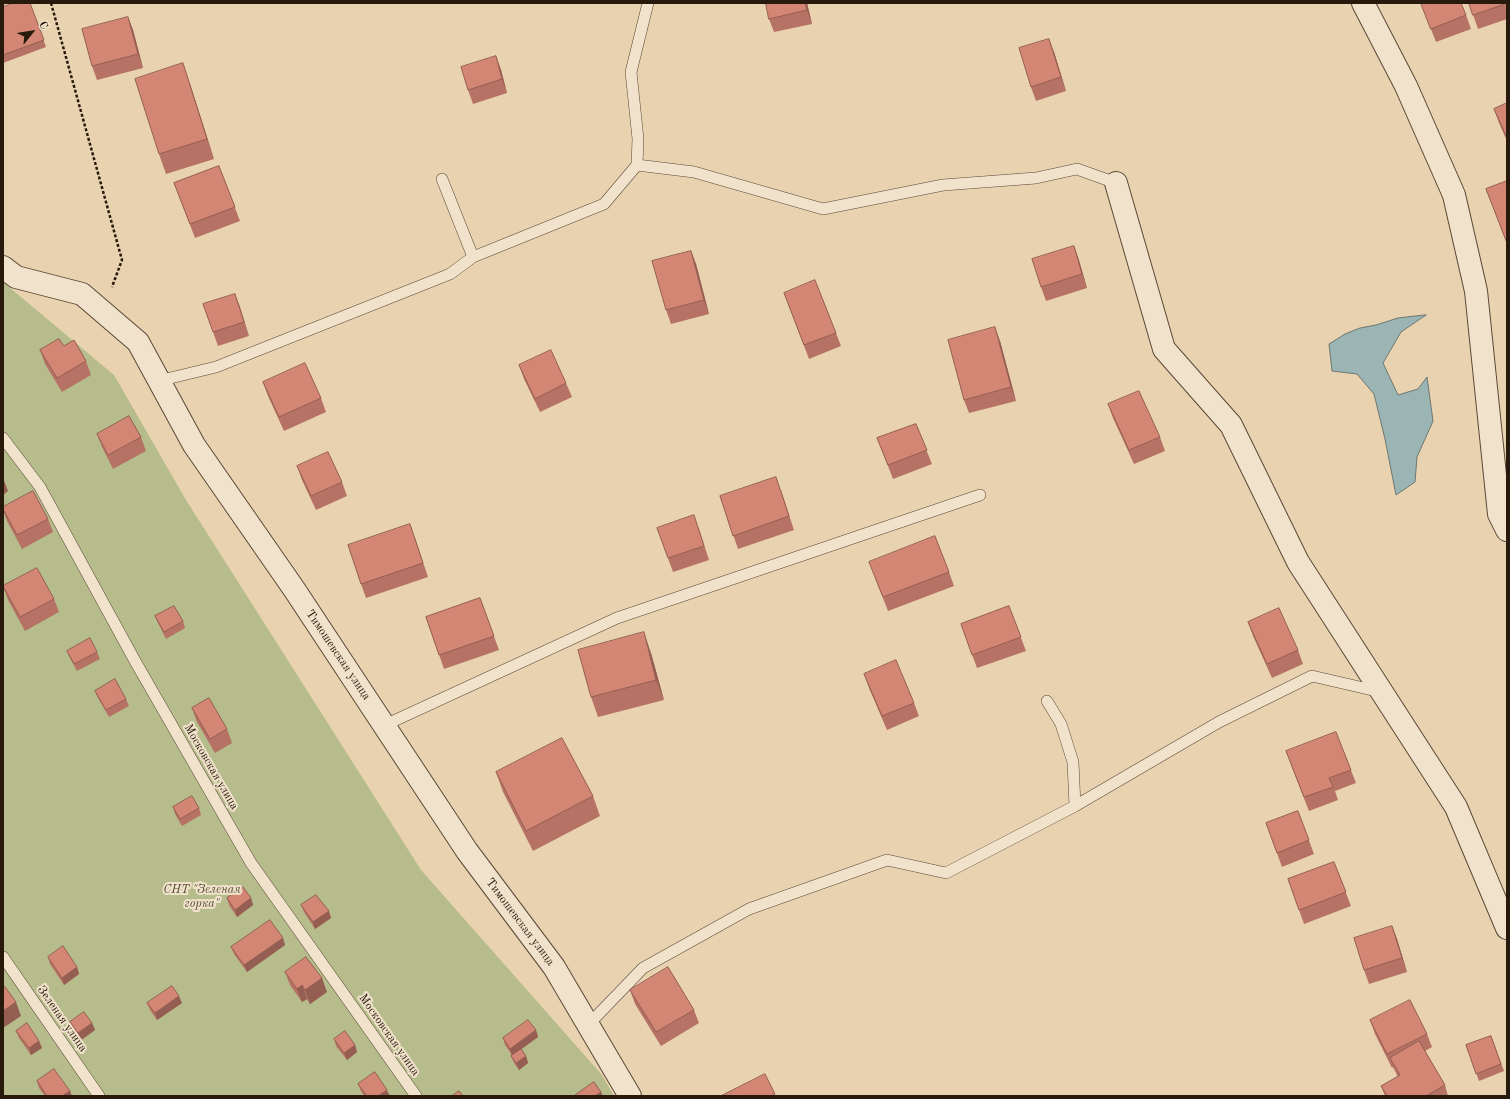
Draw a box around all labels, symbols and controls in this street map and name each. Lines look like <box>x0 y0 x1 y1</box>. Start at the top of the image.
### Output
north arrow <box>12 12 52 52</box>
text: С <box>36 20 49 32</box>
street label: Тимошевская улица <box>302 607 374 703</box>
street label: Московская улица <box>181 722 241 812</box>
street label: Тимошевская улица <box>482 875 558 969</box>
park label: СНТ "Зеленая горка" <box>163 883 241 911</box>
street label: Зеленая улица <box>34 983 90 1055</box>
street label: Московская улица <box>355 991 423 1079</box>

